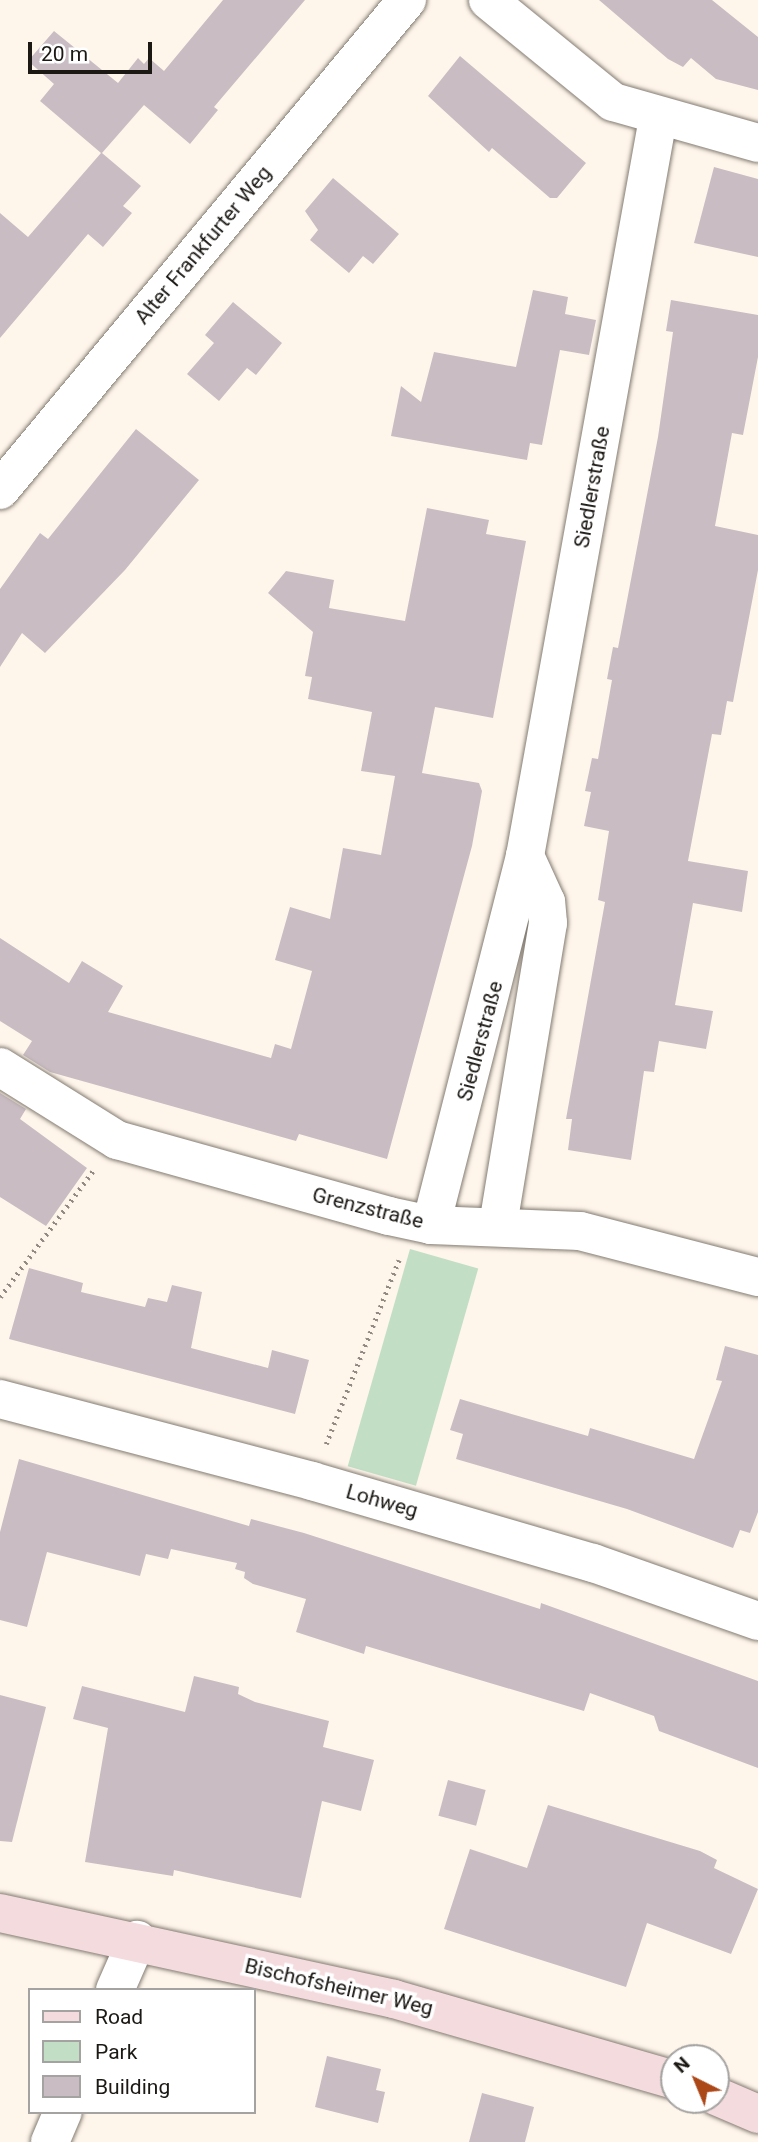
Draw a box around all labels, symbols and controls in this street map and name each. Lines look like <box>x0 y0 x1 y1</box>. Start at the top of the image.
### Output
scale bar <box>32 28 156 72</box>
text: 20 m <box>41 42 88 66</box>
street label: Alter Frankfurter Weg <box>129 161 277 329</box>
street label: Siedlerstraße <box>569 424 615 550</box>
street label: Siedlerstraße <box>452 978 508 1104</box>
street label: Grenzstraße <box>310 1182 426 1234</box>
street label: Lohweg <box>343 1479 421 1523</box>
street label: Bischofsheimer Weg <box>242 1953 436 2021</box>
legend <box>28 1988 256 2114</box>
text: Road <box>95 2005 143 2029</box>
text: Park <box>95 2040 137 2064</box>
north arrow <box>660 2044 730 2114</box>
text: N <box>669 2052 694 2078</box>
text: Building <box>95 2075 170 2099</box>

